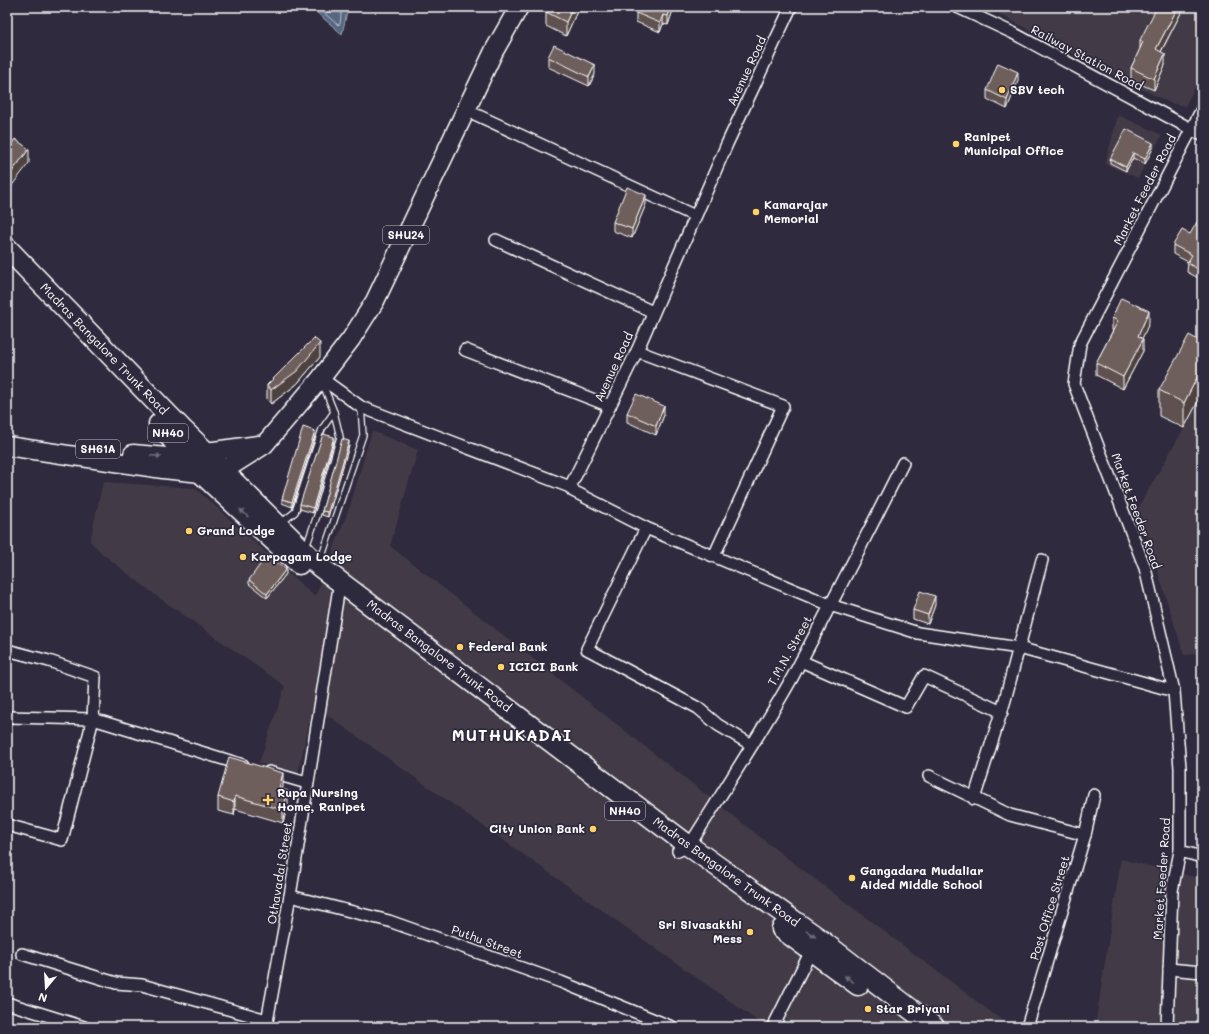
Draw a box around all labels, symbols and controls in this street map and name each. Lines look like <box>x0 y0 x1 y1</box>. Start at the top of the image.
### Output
street label: Railway Station Road <box>1029 21 1147 94</box>
street label: Avenue Road <box>723 33 769 108</box>
place label: SBV tech <box>1010 81 1065 97</box>
marker: SBV tech <box>997 85 1007 95</box>
place label: Ranipet Municipal Office <box>964 128 1064 158</box>
street label: Market Feeder Road <box>1109 131 1179 248</box>
marker: Ranipet Municipal Office <box>951 139 961 149</box>
place label: Kamarajar Memorial <box>764 196 828 226</box>
marker: Kamarajar Memorial <box>751 207 761 217</box>
road number: SHU24 <box>383 226 429 244</box>
street label: Madras Bangalore Trunk Road <box>37 279 172 418</box>
street label: Avenue Road <box>590 329 636 404</box>
road number: NH40 <box>148 424 188 442</box>
road number: SH61A <box>76 440 120 458</box>
street label: Market Feeder Road <box>1109 450 1166 571</box>
one-way arrow <box>150 452 162 459</box>
one-way arrow <box>239 509 250 518</box>
place label: Grand Lodge <box>197 522 275 538</box>
marker: Grand Lodge <box>184 526 194 536</box>
place label: Karpagam Lodge <box>251 548 352 564</box>
marker: Karpagam Lodge <box>238 552 248 562</box>
street label: Madras Bangalore Trunk Road <box>364 595 516 715</box>
street label: T.M.N. Street <box>763 613 815 688</box>
place label: Federal Bank <box>468 638 548 654</box>
marker: Federal Bank <box>455 642 465 652</box>
place label: ICICI Bank <box>509 658 578 674</box>
marker: ICICI Bank <box>496 662 506 672</box>
district label: MUTHUKADAI <box>452 724 572 745</box>
place label: Rupa Nursing Home, Ranipet <box>277 784 365 814</box>
marker: Rupa Nursing Home, Ranipet <box>262 794 274 806</box>
road number: NH40 <box>605 802 645 820</box>
street label: Madras Bangalore Trunk Road <box>650 813 803 930</box>
street label: Market Feeder Road <box>1149 817 1173 941</box>
street label: Othavadai Street <box>263 820 295 925</box>
place label: City Union Bank <box>489 820 585 836</box>
marker: City Union Bank <box>588 824 598 834</box>
street label: Post Office Street <box>1026 854 1073 962</box>
place label: Gangadara Mudaliar Aided Middle School <box>860 862 983 892</box>
marker: Gangadara Mudaliar Aided Middle School <box>847 873 857 883</box>
place label: Sri Sivasakthi Mess <box>658 916 742 946</box>
street label: Puthu Street <box>450 921 525 961</box>
marker: Sri Sivasakthi Mess <box>745 927 755 937</box>
one-way arrow <box>806 930 817 938</box>
north arrow <box>26 968 66 1008</box>
one-way arrow <box>843 975 854 983</box>
text: N <box>36 990 49 1006</box>
place label: Star Briyani <box>876 1000 950 1016</box>
marker: Star Briyani <box>863 1004 873 1014</box>

